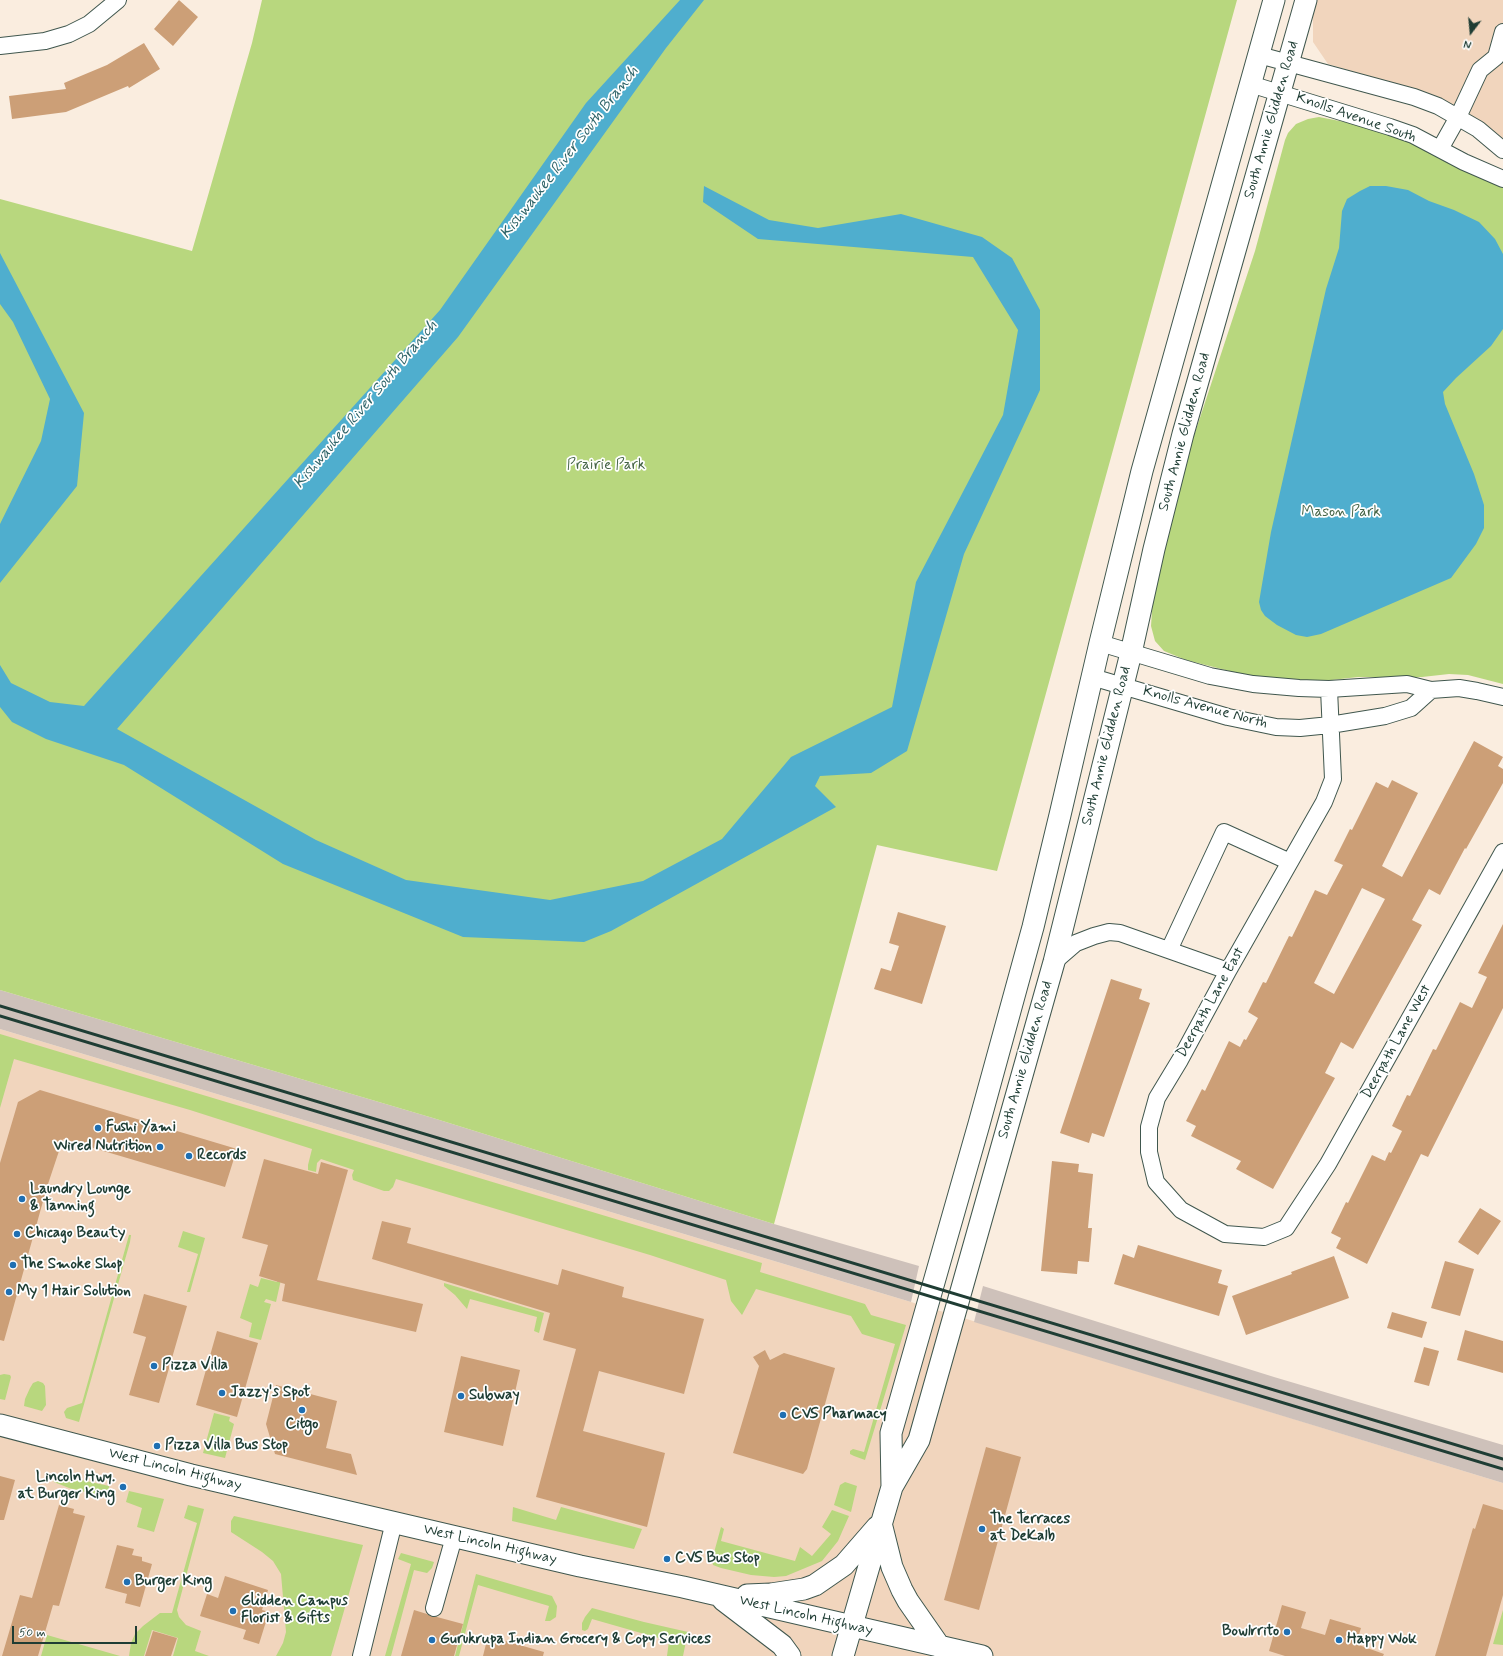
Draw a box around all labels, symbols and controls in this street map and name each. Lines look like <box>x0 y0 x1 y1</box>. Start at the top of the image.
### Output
north arrow <box>1451 12 1491 52</box>
text: N <box>1462 36 1473 51</box>
street label: South Annie Glidden Road <box>1241 39 1303 201</box>
water label: Kishwaukee River South Branch <box>497 63 643 243</box>
street label: Knolls Avenue South <box>1293 89 1419 147</box>
water label: Kishwaukee River South Branch <box>290 317 442 493</box>
street label: South Annie Glidden Road <box>1155 351 1215 513</box>
park label: Prairie Park <box>567 457 645 475</box>
park label: Mason Park <box>1301 504 1381 522</box>
street label: South Annie Glidden Road <box>1079 665 1135 827</box>
street label: Knolls Avenue North <box>1141 683 1269 733</box>
street label: Deerpath Lane East <box>1173 945 1249 1061</box>
street label: South Annie Glidden Road <box>995 979 1057 1141</box>
street label: Deerpath Lane West <box>1358 982 1436 1102</box>
place label: Fushi Yami <box>106 1119 176 1137</box>
marker: Fushi Yami <box>93 1123 103 1133</box>
place label: Wired Nutrition <box>54 1138 152 1156</box>
marker: Wired Nutrition <box>155 1142 165 1152</box>
place label: Records <box>197 1147 246 1165</box>
marker: Records <box>184 1151 194 1161</box>
place label: Laundry Lounge & Tanning <box>30 1181 131 1216</box>
marker: Laundry Lounge & Tanning <box>17 1194 27 1204</box>
place label: Chicago Beauty <box>25 1225 125 1243</box>
marker: Chicago Beauty <box>12 1229 22 1239</box>
place label: The Smoke Shop <box>21 1256 123 1274</box>
marker: The Smoke Shop <box>8 1260 18 1270</box>
place label: My 1 Hair Solution <box>17 1283 131 1301</box>
marker: My 1 Hair Solution <box>4 1287 14 1297</box>
place label: Pizza Villa <box>162 1357 228 1375</box>
marker: Pizza Villa <box>149 1361 159 1371</box>
place label: Jazzy's Spot <box>230 1384 310 1402</box>
place label: Subway <box>469 1387 520 1405</box>
marker: Jazzy's Spot <box>217 1388 227 1398</box>
marker: Subway <box>456 1391 466 1401</box>
marker: Citgo <box>297 1405 307 1415</box>
place label: CVS Pharmacy <box>791 1406 887 1424</box>
marker: CVS Pharmacy <box>778 1410 788 1420</box>
place label: Citgo <box>286 1416 318 1434</box>
place label: Pizza Villa Bus Stop <box>165 1437 288 1455</box>
marker: Pizza Villa Bus Stop <box>152 1441 162 1451</box>
street label: West Lincoln Highway <box>107 1445 243 1495</box>
place label: Lincoln Hwy. at Burger King <box>18 1469 115 1504</box>
marker: Lincoln Hwy. at Burger King <box>118 1482 128 1492</box>
place label: The Terraces at DeKalb <box>990 1511 1070 1546</box>
street label: West Lincoln Highway <box>421 1521 559 1569</box>
marker: The Terraces at DeKalb <box>977 1524 987 1534</box>
place label: CVS Bus Stop <box>675 1550 760 1568</box>
marker: CVS Bus Stop <box>662 1554 672 1564</box>
place label: Burger King <box>135 1573 212 1591</box>
marker: Burger King <box>122 1577 132 1587</box>
street label: West Lincoln Highway <box>737 1592 875 1640</box>
place label: Glidden Campus Florist & Gifts <box>241 1593 348 1628</box>
marker: Glidden Campus Florist & Gifts <box>228 1606 238 1616</box>
scale bar <box>14 1618 139 1644</box>
place label: Bowlrrito <box>1222 1623 1279 1641</box>
text: 50 m <box>19 1625 46 1641</box>
marker: Bowlrrito <box>1282 1627 1292 1637</box>
place label: Gurukrupa Indian Grocery & Copy Services <box>440 1631 711 1649</box>
place label: Happy Wok <box>1347 1631 1417 1649</box>
marker: Gurukrupa Indian Grocery & Copy Services <box>427 1635 437 1645</box>
marker: Happy Wok <box>1334 1635 1344 1645</box>

